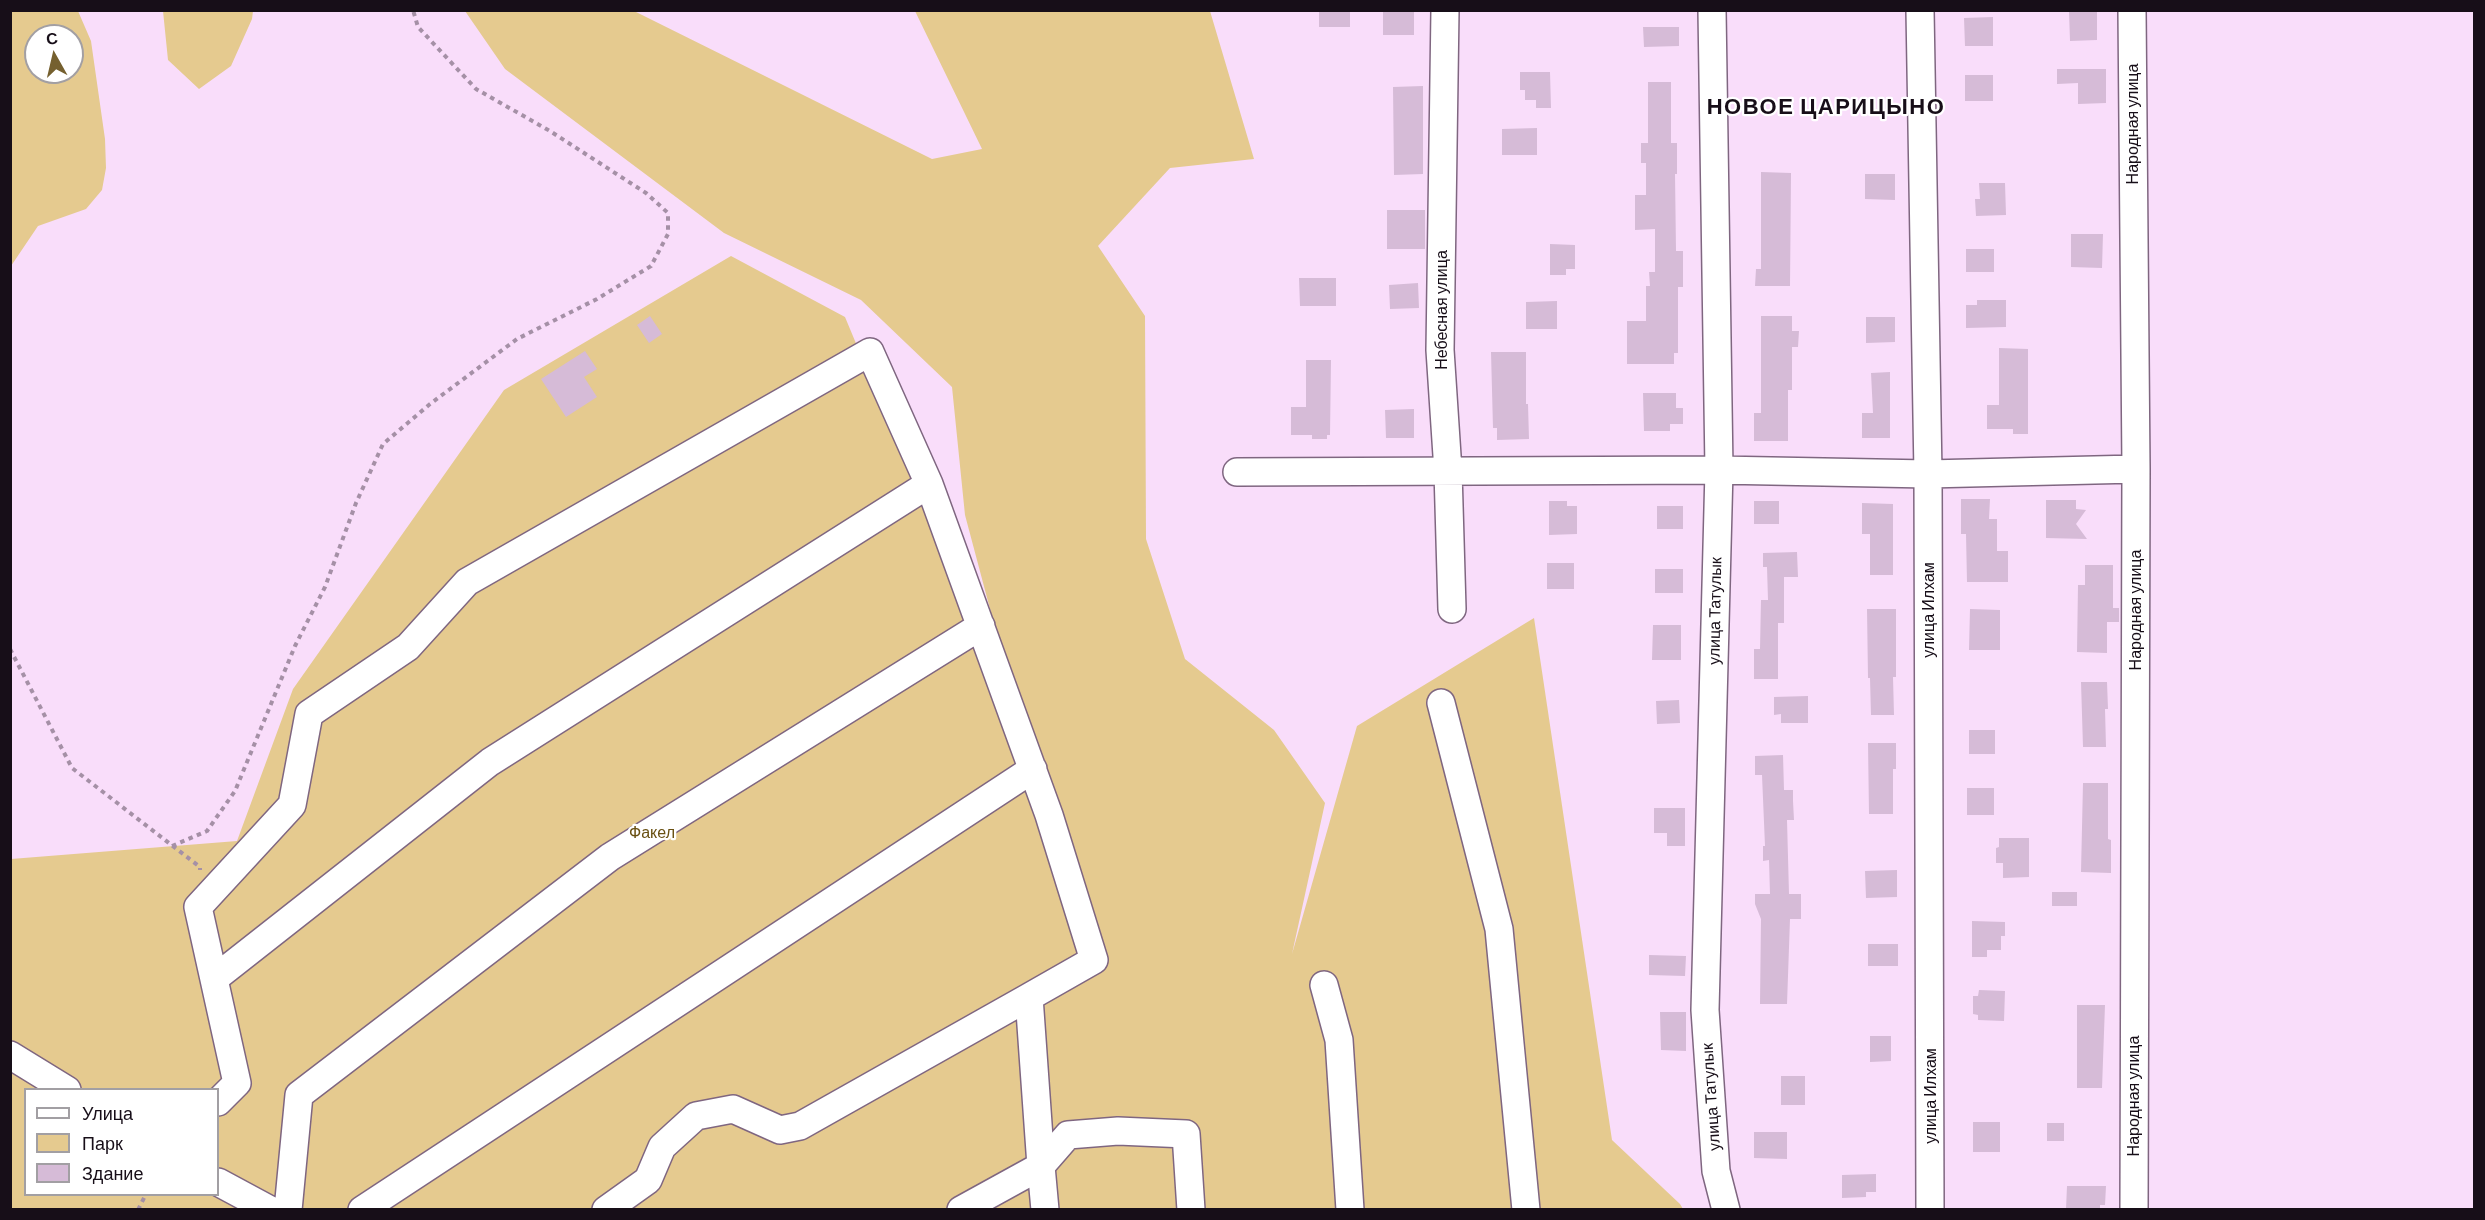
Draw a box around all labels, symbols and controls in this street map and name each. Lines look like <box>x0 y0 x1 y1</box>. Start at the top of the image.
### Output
north arrow <box>24 24 84 84</box>
text: С <box>45 27 59 48</box>
street label: Народная улица <box>2123 64 2143 184</box>
district label: НОВОЕ ЦАРИЦЫНО <box>1707 94 1945 120</box>
street label: Небесная улица <box>1432 250 1452 370</box>
street label: Народная улица <box>2126 550 2146 670</box>
street label: улица Татулык <box>1704 557 1726 665</box>
street label: улица Илхам <box>1919 562 1939 658</box>
park label: Факел <box>629 823 675 843</box>
street label: Народная улица <box>2124 1036 2144 1156</box>
street label: улица Татулык <box>1698 1043 1724 1151</box>
street label: улица Илхам <box>1921 1048 1941 1144</box>
legend <box>24 1088 219 1196</box>
text: Улица <box>82 1102 133 1124</box>
text: Парк <box>82 1132 123 1154</box>
text: Здание <box>82 1162 143 1184</box>

